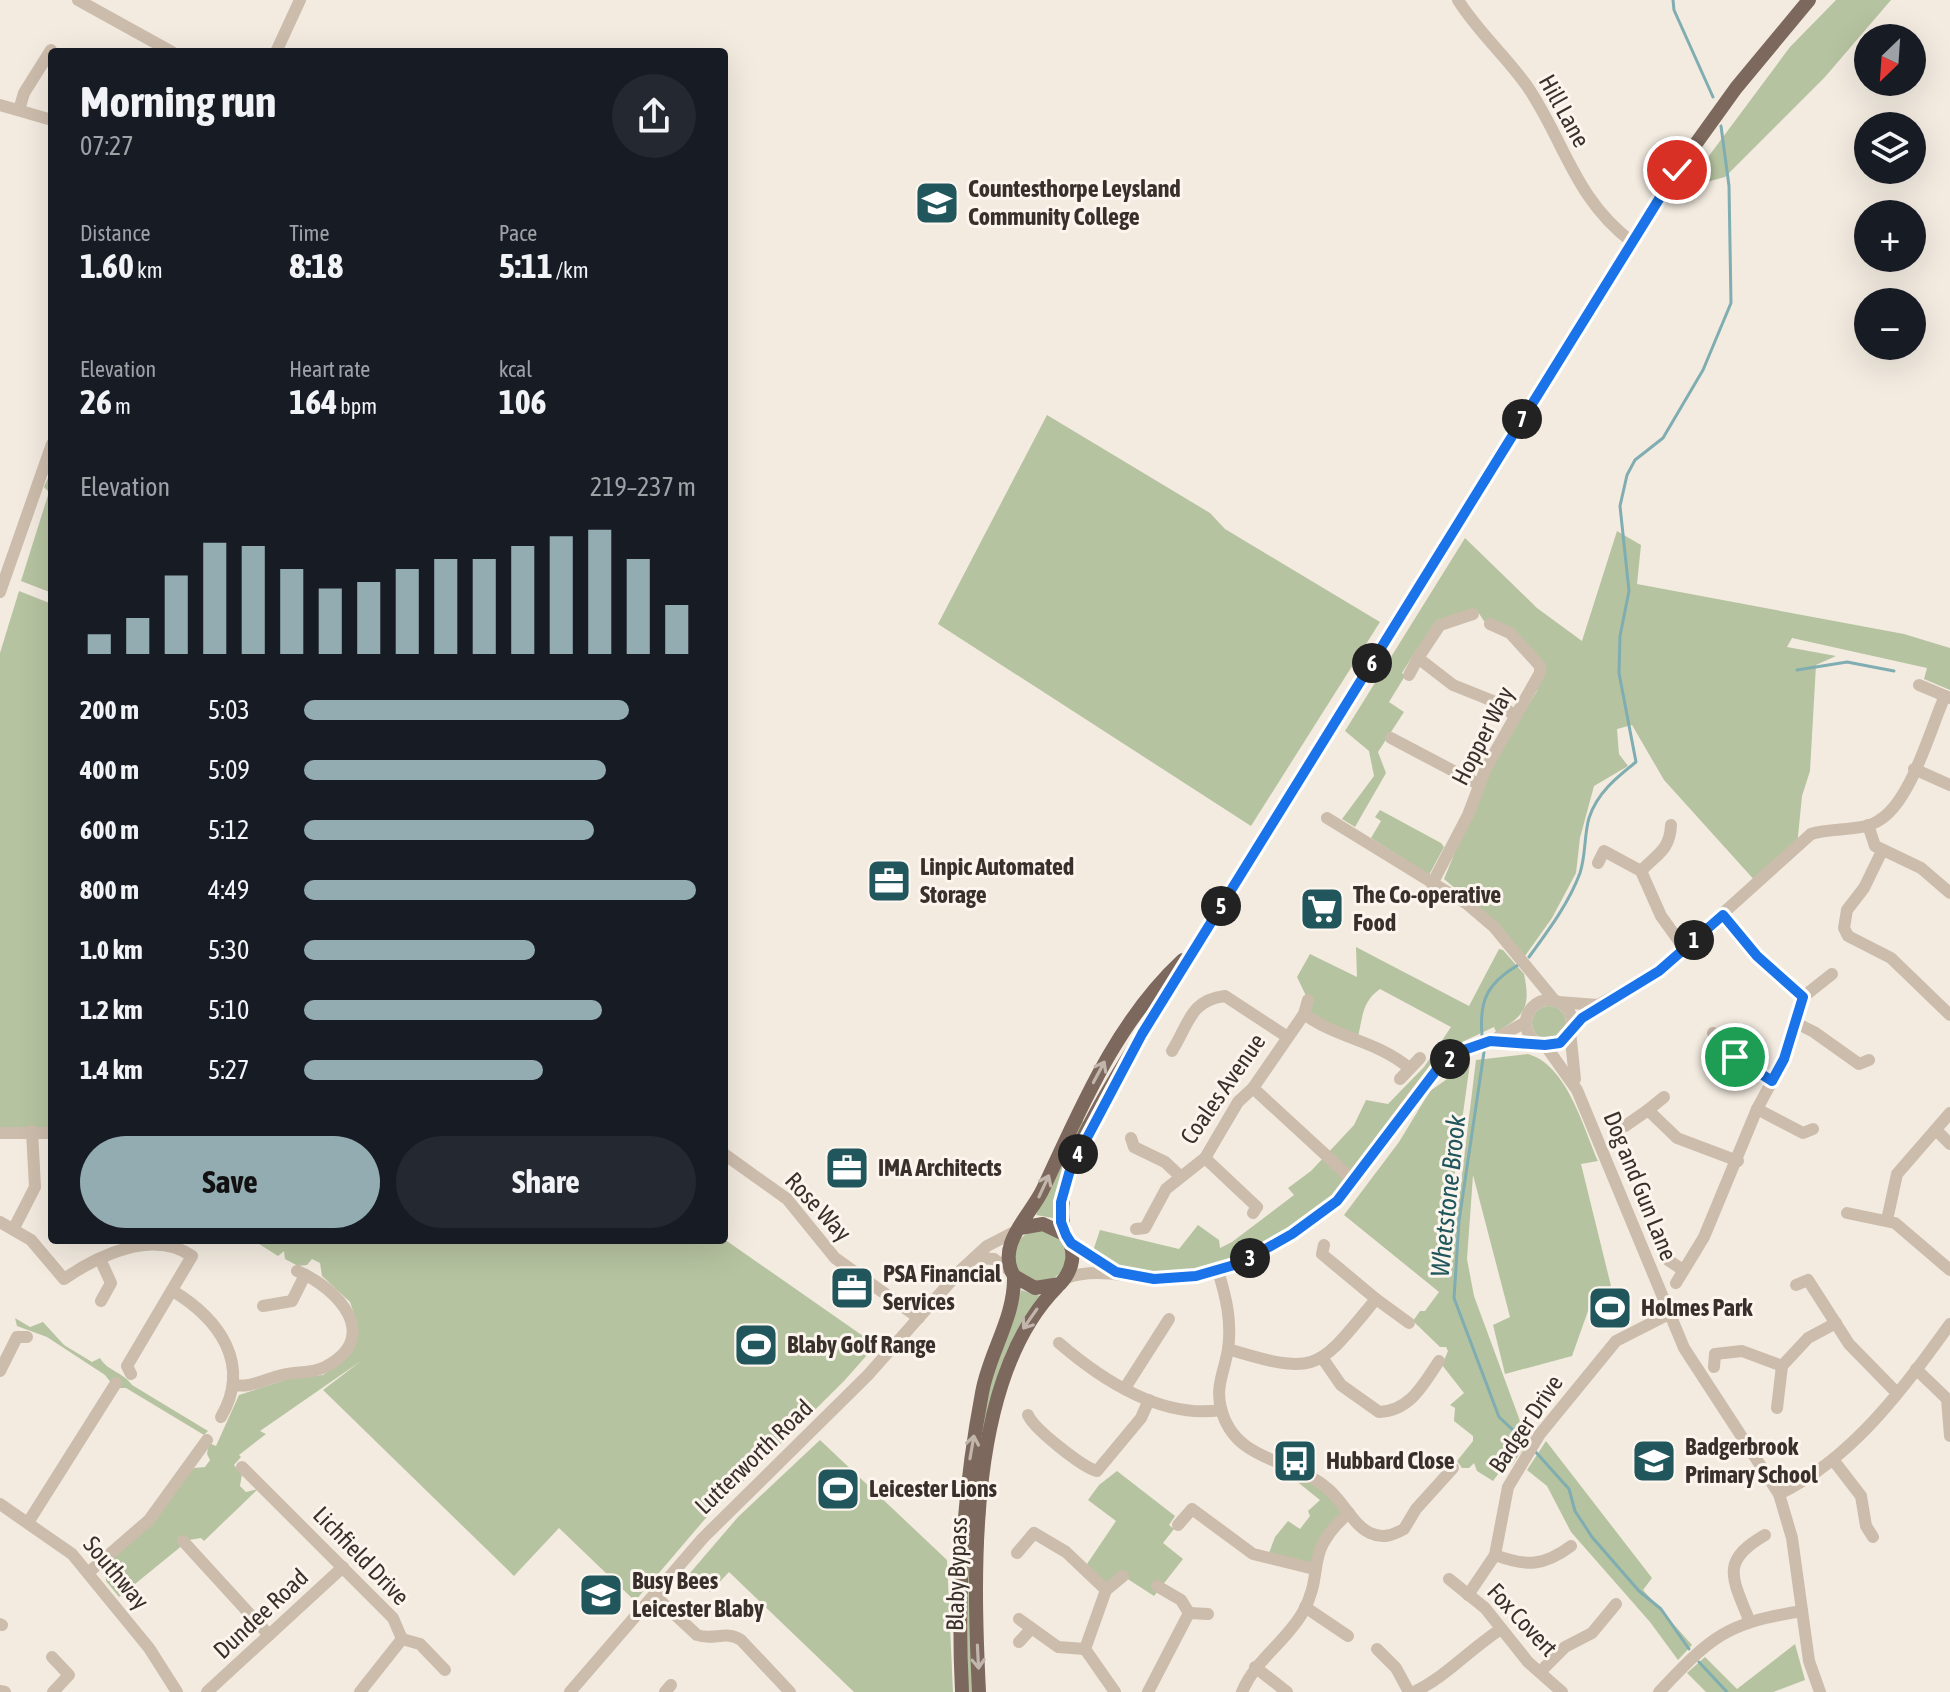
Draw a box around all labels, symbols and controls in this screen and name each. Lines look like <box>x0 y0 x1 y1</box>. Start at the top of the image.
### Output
north arrow <box>1854 24 1926 96</box>
map controls <box>1854 24 1926 360</box>
street label: Hill Lane <box>1534 70 1595 152</box>
button: share <box>612 74 696 158</box>
text: Morning run <box>80 76 276 126</box>
button: layers <box>1854 112 1926 184</box>
text: 07:27 <box>80 131 134 161</box>
pin <box>1643 136 1711 204</box>
icon: check <box>1655 148 1699 192</box>
place label: Countesthorpe Leysland Community College <box>968 175 1181 230</box>
school or university icon: Countesthorpe Leysland Community College <box>913 179 961 227</box>
button: + <box>1854 200 1926 272</box>
text: Distance <box>80 220 151 246</box>
text: Time <box>289 220 329 246</box>
text: Pace <box>499 220 537 246</box>
text: 1.60 <box>80 246 134 285</box>
text: 8:18 <box>289 246 343 285</box>
text: 5:11 <box>499 246 553 285</box>
text: km <box>134 257 163 283</box>
text: /km <box>553 257 589 283</box>
button: − <box>1854 288 1926 360</box>
text: Elevation <box>80 356 156 382</box>
text: Heart rate <box>289 356 370 382</box>
text: kcal <box>499 356 532 382</box>
text: 26 <box>80 382 112 421</box>
text: 164 <box>289 382 337 421</box>
text: 106 <box>499 382 547 421</box>
text: m <box>112 393 131 419</box>
text: bpm <box>337 393 377 419</box>
pin: 7 <box>1502 399 1542 439</box>
text: 7 <box>1517 406 1527 432</box>
text: Elevation <box>80 472 170 502</box>
text: 219–237 m <box>590 472 696 502</box>
pin: 6 <box>1352 643 1392 683</box>
text: 6 <box>1367 650 1377 676</box>
street label: Hopper Way <box>1446 682 1519 790</box>
text: 200 m <box>80 695 139 725</box>
text: 5:03 <box>208 695 250 725</box>
text: 400 m <box>80 755 139 785</box>
text: 5:09 <box>208 755 250 785</box>
text: 600 m <box>80 815 139 845</box>
text: 5:12 <box>208 815 249 845</box>
place label: Linpic Automated Storage <box>920 853 1074 908</box>
office icon: Linpic Automated Storage <box>865 857 913 905</box>
text: 800 m <box>80 875 139 905</box>
text: 4:49 <box>208 875 249 905</box>
place label: The Co-operative Food <box>1353 881 1501 936</box>
supermarket icon: The Co-operative Food <box>1298 885 1346 933</box>
pin: 5 <box>1201 886 1241 926</box>
text: 5 <box>1216 893 1226 919</box>
pin: 1 <box>1674 920 1714 960</box>
text: 1 <box>1689 927 1699 953</box>
text: 1.0 km <box>80 935 143 965</box>
text: 5:30 <box>208 935 249 965</box>
text: 1.2 km <box>80 995 143 1025</box>
text: 5:10 <box>208 995 249 1025</box>
pin <box>1701 1023 1769 1091</box>
street label: Coales Avenue <box>1175 1028 1270 1149</box>
icon: arrive <box>1713 1035 1757 1079</box>
pin: 2 <box>1430 1039 1470 1079</box>
text: 2 <box>1445 1046 1455 1072</box>
text: 1.4 km <box>80 1055 143 1085</box>
text: 5:27 <box>208 1055 249 1085</box>
one-way arrow <box>1092 1061 1108 1084</box>
street label: Dog and Gun Lane <box>1598 1108 1683 1264</box>
water label: Whetstone Brook <box>1425 1113 1471 1278</box>
pin: 4 <box>1058 1134 1098 1174</box>
button: Save <box>80 1136 380 1228</box>
button: Share <box>396 1136 696 1228</box>
text: 4 <box>1073 1141 1083 1167</box>
office icon: IMA Architects <box>823 1144 871 1192</box>
place label: IMA Architects <box>878 1154 1002 1181</box>
street label: Rose Way <box>780 1167 857 1247</box>
one-way arrow <box>1037 1175 1052 1199</box>
pin: 3 <box>1230 1238 1270 1278</box>
text: 3 <box>1245 1245 1255 1271</box>
place label: PSA Financial Services <box>883 1260 1002 1315</box>
office icon: PSA Financial Services <box>828 1264 876 1312</box>
sports icon: Holmes Park <box>1586 1284 1634 1332</box>
place label: Holmes Park <box>1641 1294 1753 1321</box>
one-way arrow <box>1022 1307 1038 1329</box>
sports icon: Blaby Golf Range <box>732 1321 780 1369</box>
place label: Blaby Golf Range <box>787 1331 936 1358</box>
street label: Badger Drive <box>1483 1370 1568 1478</box>
street label: Lutterworth Road <box>689 1394 818 1519</box>
place label: Badgerbrook Primary School <box>1685 1433 1818 1488</box>
one-way arrow <box>965 1434 980 1460</box>
bus stop icon: Hubbard Close <box>1271 1437 1319 1485</box>
school or university icon: Badgerbrook Primary School <box>1630 1437 1678 1485</box>
place label: Hubbard Close <box>1326 1447 1455 1474</box>
sports icon: Leicester Lions <box>814 1465 862 1513</box>
place label: Leicester Lions <box>869 1475 998 1502</box>
street label: Lichfield Drive <box>308 1501 415 1610</box>
street label: Blaby Bypass <box>941 1517 972 1631</box>
street label: Southway <box>78 1531 155 1615</box>
street label: Dundee Road <box>208 1563 313 1664</box>
place label: Busy Bees Leicester Blaby <box>632 1567 764 1622</box>
school or university icon: Busy Bees Leicester Blaby <box>577 1571 625 1619</box>
street label: Fox Covert <box>1482 1578 1563 1662</box>
one-way arrow <box>970 1643 985 1670</box>

